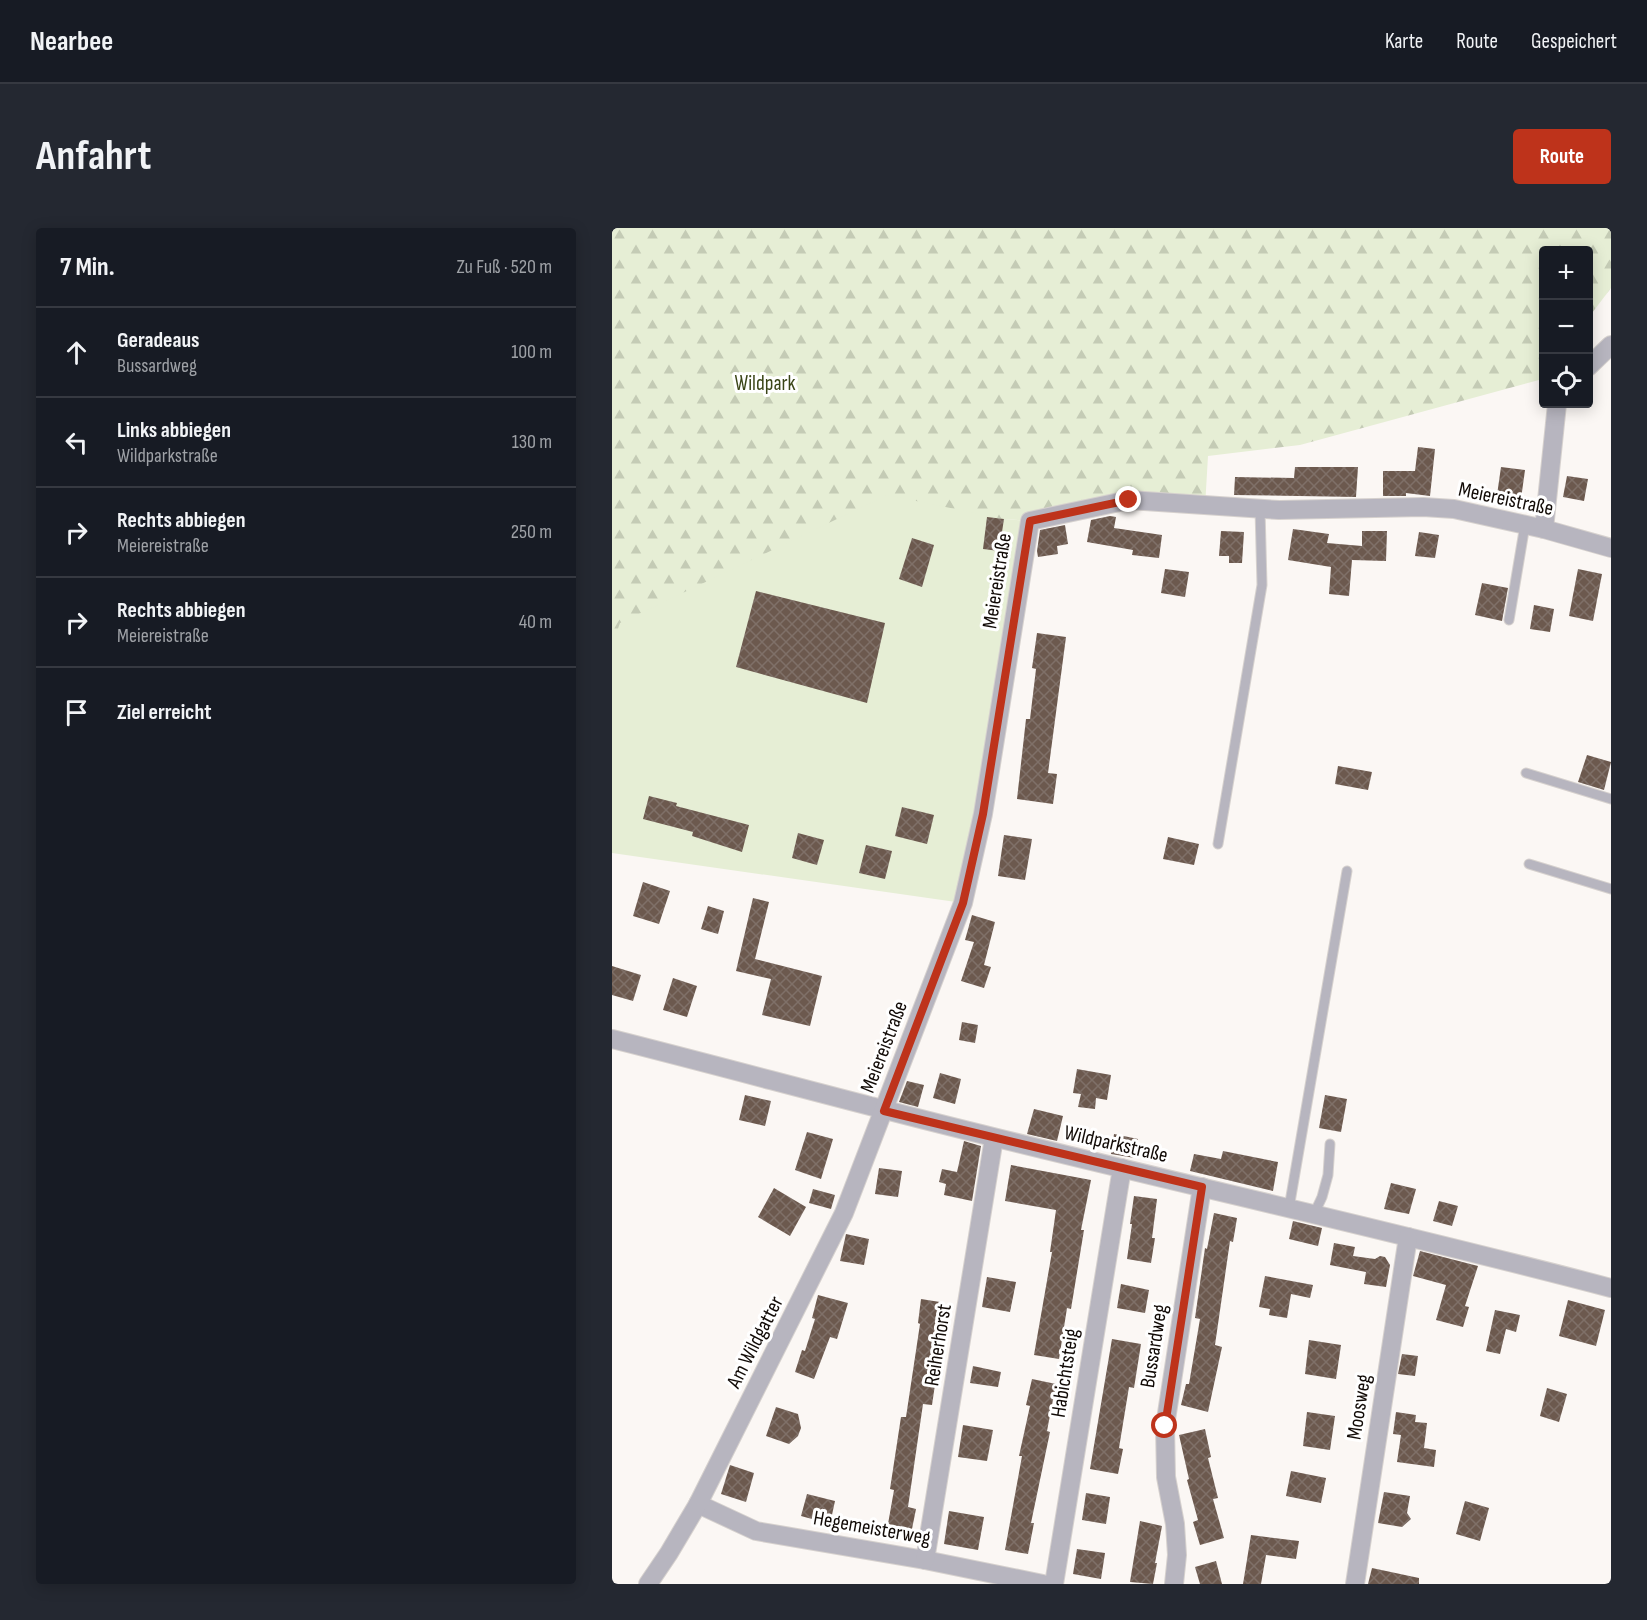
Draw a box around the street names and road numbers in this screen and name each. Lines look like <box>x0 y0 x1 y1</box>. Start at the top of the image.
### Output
street label: Meiereistraße <box>1456 477 1556 521</box>
street label: Meiereistraße <box>977 531 1017 631</box>
street label: Meiereistraße <box>855 998 913 1096</box>
street label: Wildparkstraße <box>1062 1120 1170 1168</box>
street label: Am Wildgatter <box>721 1292 789 1393</box>
street label: Reiherhorst <box>919 1302 957 1388</box>
street label: Bussardweg <box>1135 1303 1173 1389</box>
street label: Habichtsteig <box>1046 1327 1084 1419</box>
street label: Moosweg <box>1341 1372 1377 1442</box>
street label: Hegemeisterweg <box>811 1505 933 1551</box>

